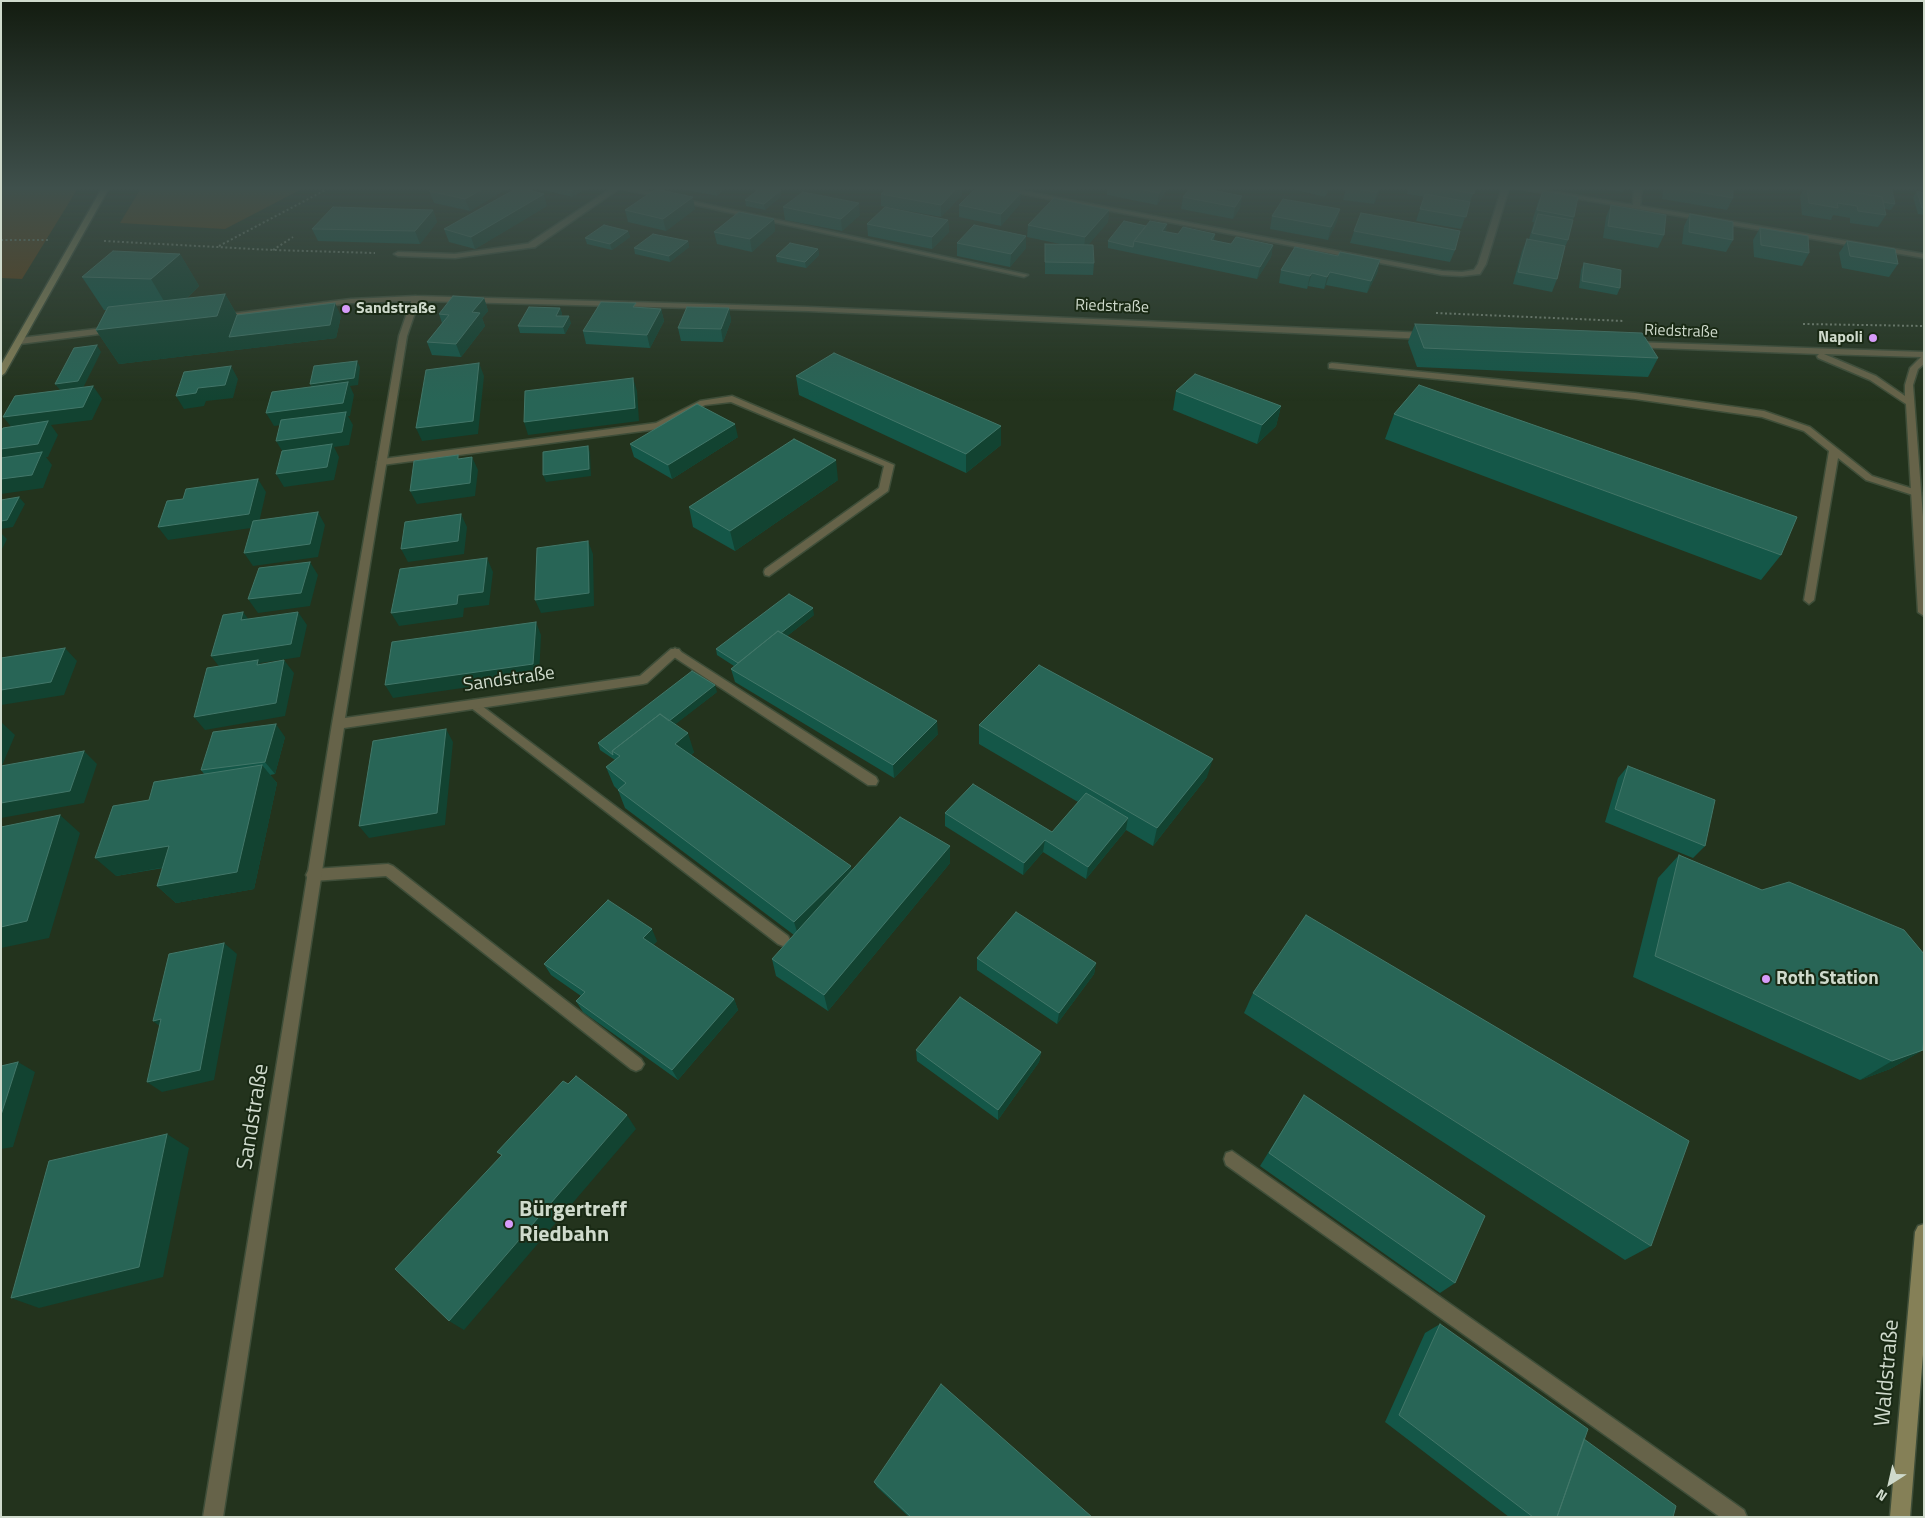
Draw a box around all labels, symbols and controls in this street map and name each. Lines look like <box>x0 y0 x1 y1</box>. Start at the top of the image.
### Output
street label: Riedstraße <box>1075 296 1149 318</box>
place label: Sandstraße <box>356 299 436 319</box>
marker: Sandstraße <box>340 303 352 315</box>
street label: Riedstraße <box>1644 321 1718 343</box>
place label: Napoli <box>1818 328 1863 348</box>
marker: Napoli <box>1867 332 1879 344</box>
street label: Sandstraße <box>462 662 556 698</box>
place label: Roth Station <box>1776 968 1879 990</box>
marker: Roth Station <box>1760 973 1772 985</box>
street label: Sandstraße <box>233 1062 275 1172</box>
place label: Bürgertreff Riedbahn <box>519 1198 627 1250</box>
marker: Bürgertreff Riedbahn <box>503 1218 515 1230</box>
street label: Waldstraße <box>1870 1318 1906 1428</box>
north arrow <box>1865 1458 1915 1508</box>
text: N <box>1871 1484 1891 1507</box>

